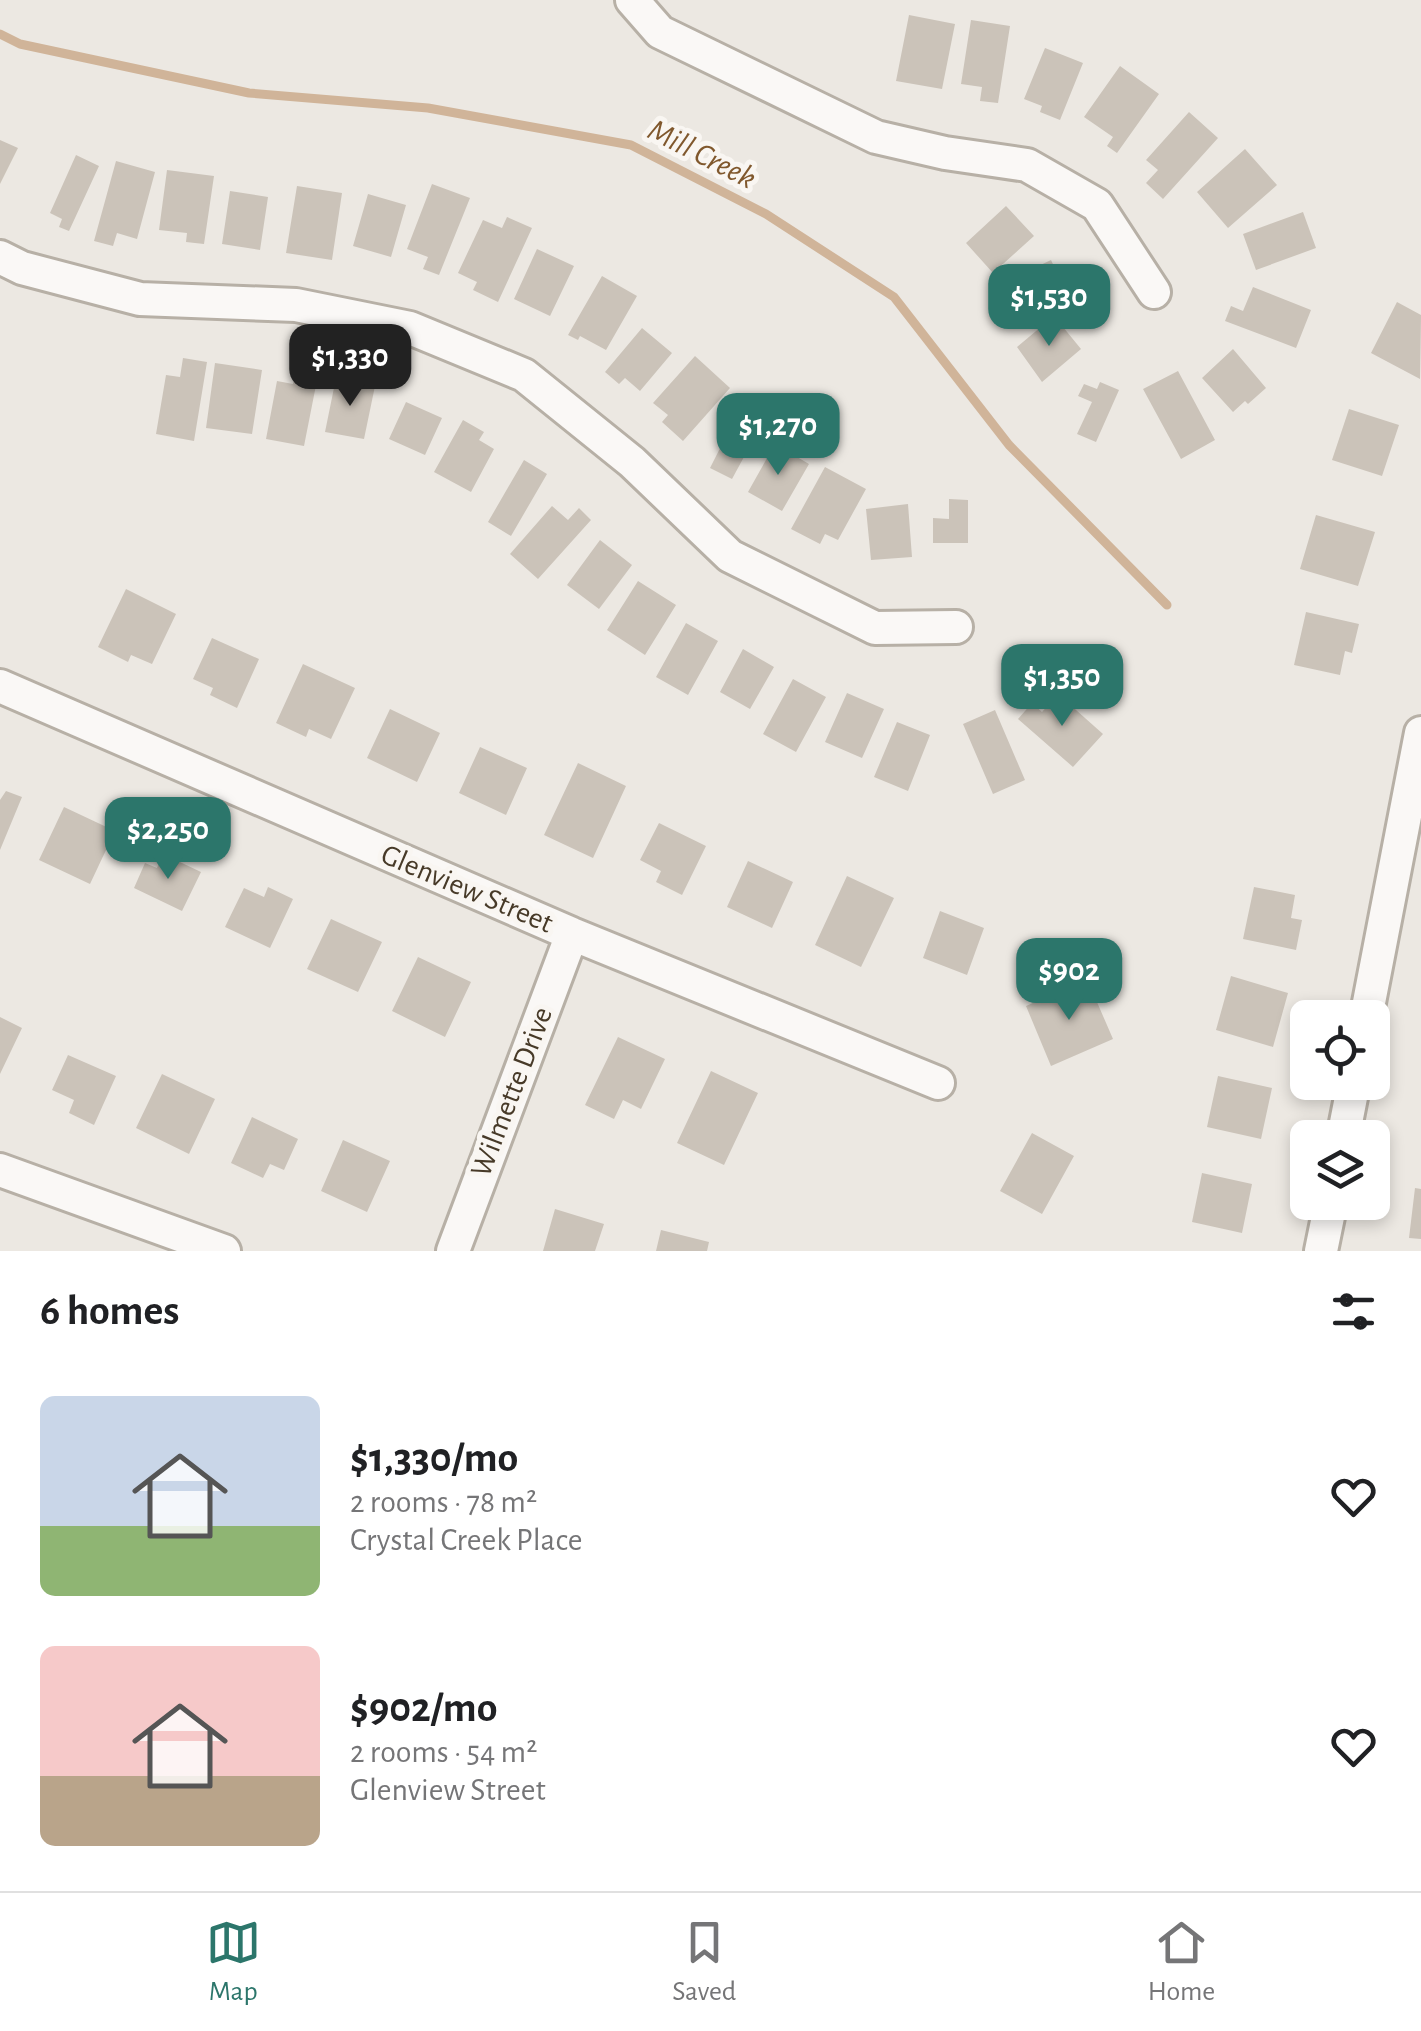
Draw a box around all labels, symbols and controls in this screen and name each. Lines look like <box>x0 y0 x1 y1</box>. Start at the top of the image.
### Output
water label: Mill Creek <box>643 113 761 195</box>
pin: $1,530 <box>968 264 1130 349</box>
text: $1,530 <box>1010 280 1088 312</box>
pin: $1,330 <box>269 324 431 409</box>
text: $1,330 <box>311 340 389 372</box>
pin: $1,270 <box>697 393 859 478</box>
text: $1,270 <box>739 409 817 441</box>
pin: $1,350 <box>981 644 1143 729</box>
text: $1,350 <box>1023 660 1101 692</box>
pin: $2,250 <box>87 797 249 882</box>
text: $2,250 <box>127 813 209 845</box>
street label: Glenview Street <box>377 839 558 939</box>
pin: $902 <box>1010 938 1128 1023</box>
text: $902 <box>1038 954 1100 986</box>
map controls <box>1290 1000 1390 1220</box>
button: locate <box>1290 1000 1390 1100</box>
street label: Wilmette Drive <box>466 1003 558 1181</box>
button: layers <box>1290 1120 1390 1220</box>
icon: filters <box>1326 1284 1381 1339</box>
text: 6 homes <box>40 1290 179 1332</box>
icon: home <box>120 1436 240 1556</box>
text: $1,330/mo <box>350 1437 518 1479</box>
icon: heart <box>1326 1469 1381 1524</box>
text: 2 rooms · 78 m² <box>350 1486 537 1518</box>
text: Crystal Creek Place <box>350 1524 582 1556</box>
icon: home <box>120 1686 240 1806</box>
text: $902/mo <box>350 1687 497 1729</box>
icon: heart <box>1326 1719 1381 1774</box>
text: 2 rooms · 54 m² <box>350 1736 537 1768</box>
text: Glenview Street <box>350 1774 546 1806</box>
tab: Map <box>206 1915 261 2009</box>
tab: Saved <box>672 1915 736 2009</box>
tab: Home <box>1148 1915 1215 2009</box>

